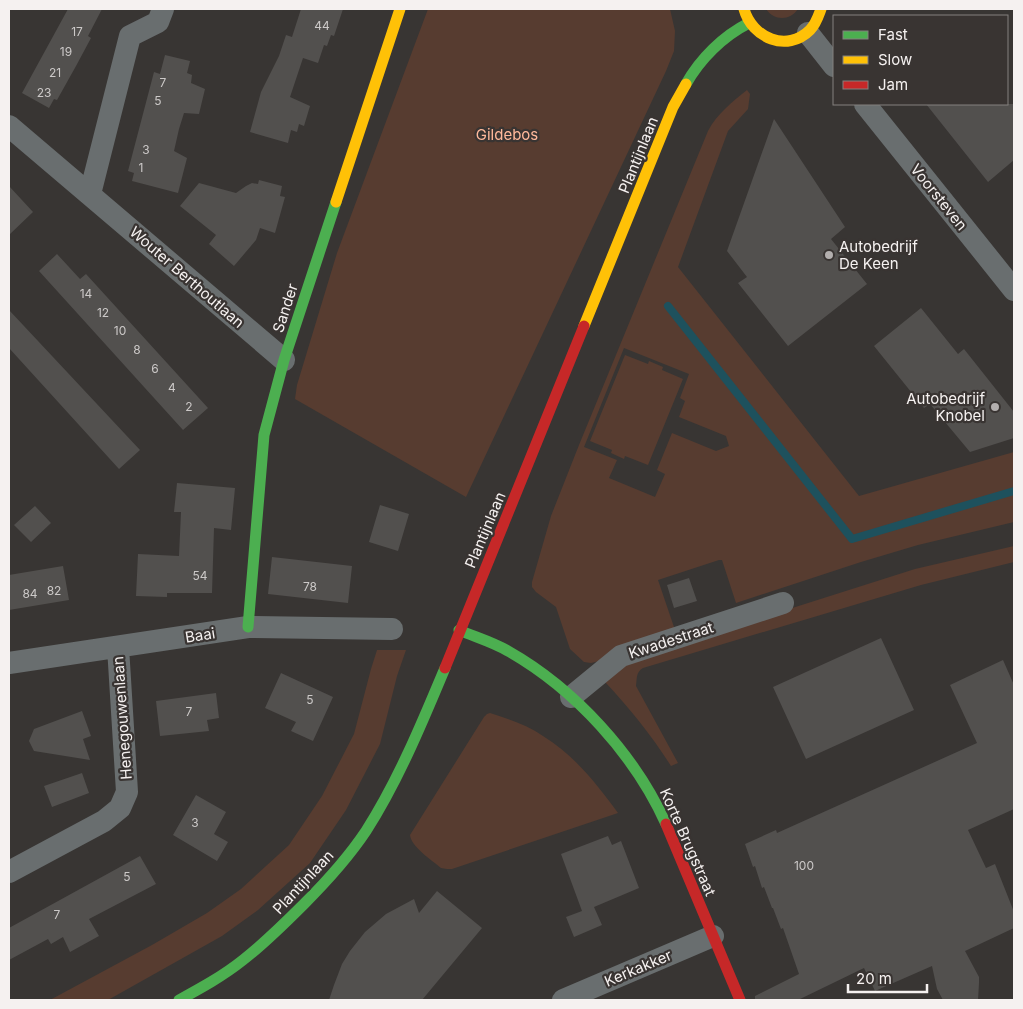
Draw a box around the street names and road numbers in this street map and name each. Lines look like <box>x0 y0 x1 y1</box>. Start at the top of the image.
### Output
street label: Plantijnlaan <box>614 114 662 196</box>
street label: Voorsteven <box>906 160 972 234</box>
street label: Wouter Berthoutlaan <box>126 222 248 332</box>
street label: Sander <box>268 281 302 335</box>
street label: Plantijnlaan <box>460 489 510 571</box>
street label: Kwadestraat <box>626 617 716 663</box>
street label: Baai <box>184 623 216 647</box>
street label: Henegouwenlaan <box>108 656 136 780</box>
street label: Korte Brugstraat <box>656 785 720 899</box>
street label: Plantijnlaan <box>268 846 338 918</box>
street label: Kerkakker <box>601 945 675 991</box>

